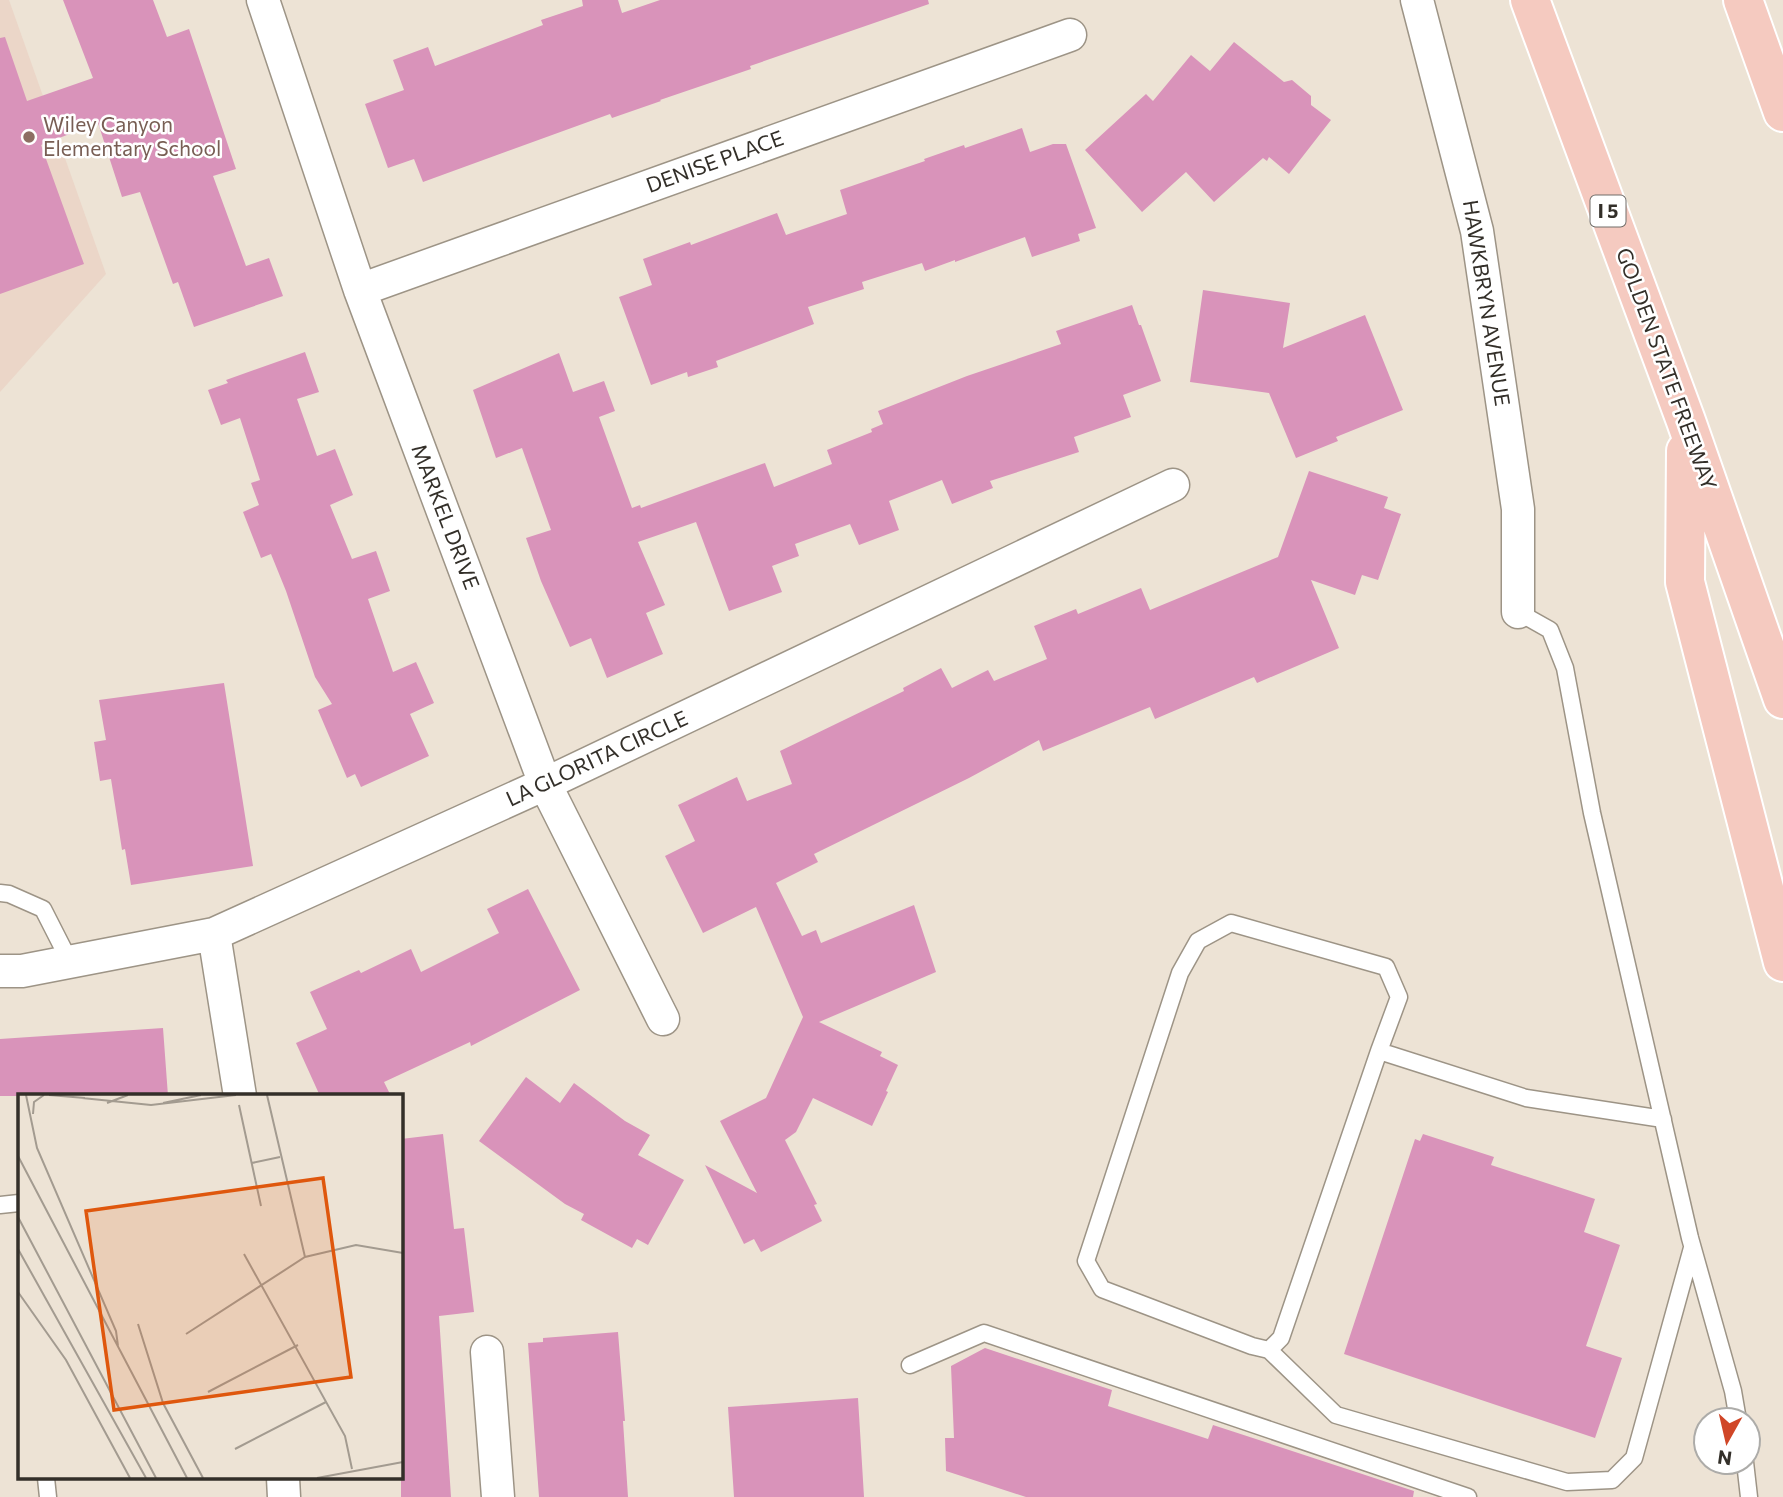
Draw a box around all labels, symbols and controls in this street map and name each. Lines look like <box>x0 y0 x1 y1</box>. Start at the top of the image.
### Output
place label: Wiley Canyon Elementary School <box>43 111 221 160</box>
street label: DENISE PLACE <box>642 124 787 197</box>
marker: Wiley Canyon Elementary School <box>21 129 37 145</box>
road number: I 5 <box>1590 196 1626 226</box>
street label: HAWKBRYN AVENUE <box>1459 198 1516 408</box>
street label: GOLDEN STATE FREEWAY <box>1612 244 1723 493</box>
street label: MARKEL DRIVE <box>407 440 486 593</box>
street label: LA GLORITA CIRCLE <box>502 705 691 811</box>
inset map <box>18 1094 402 1480</box>
north arrow <box>1692 1406 1762 1476</box>
text: N <box>1716 1446 1733 1471</box>

